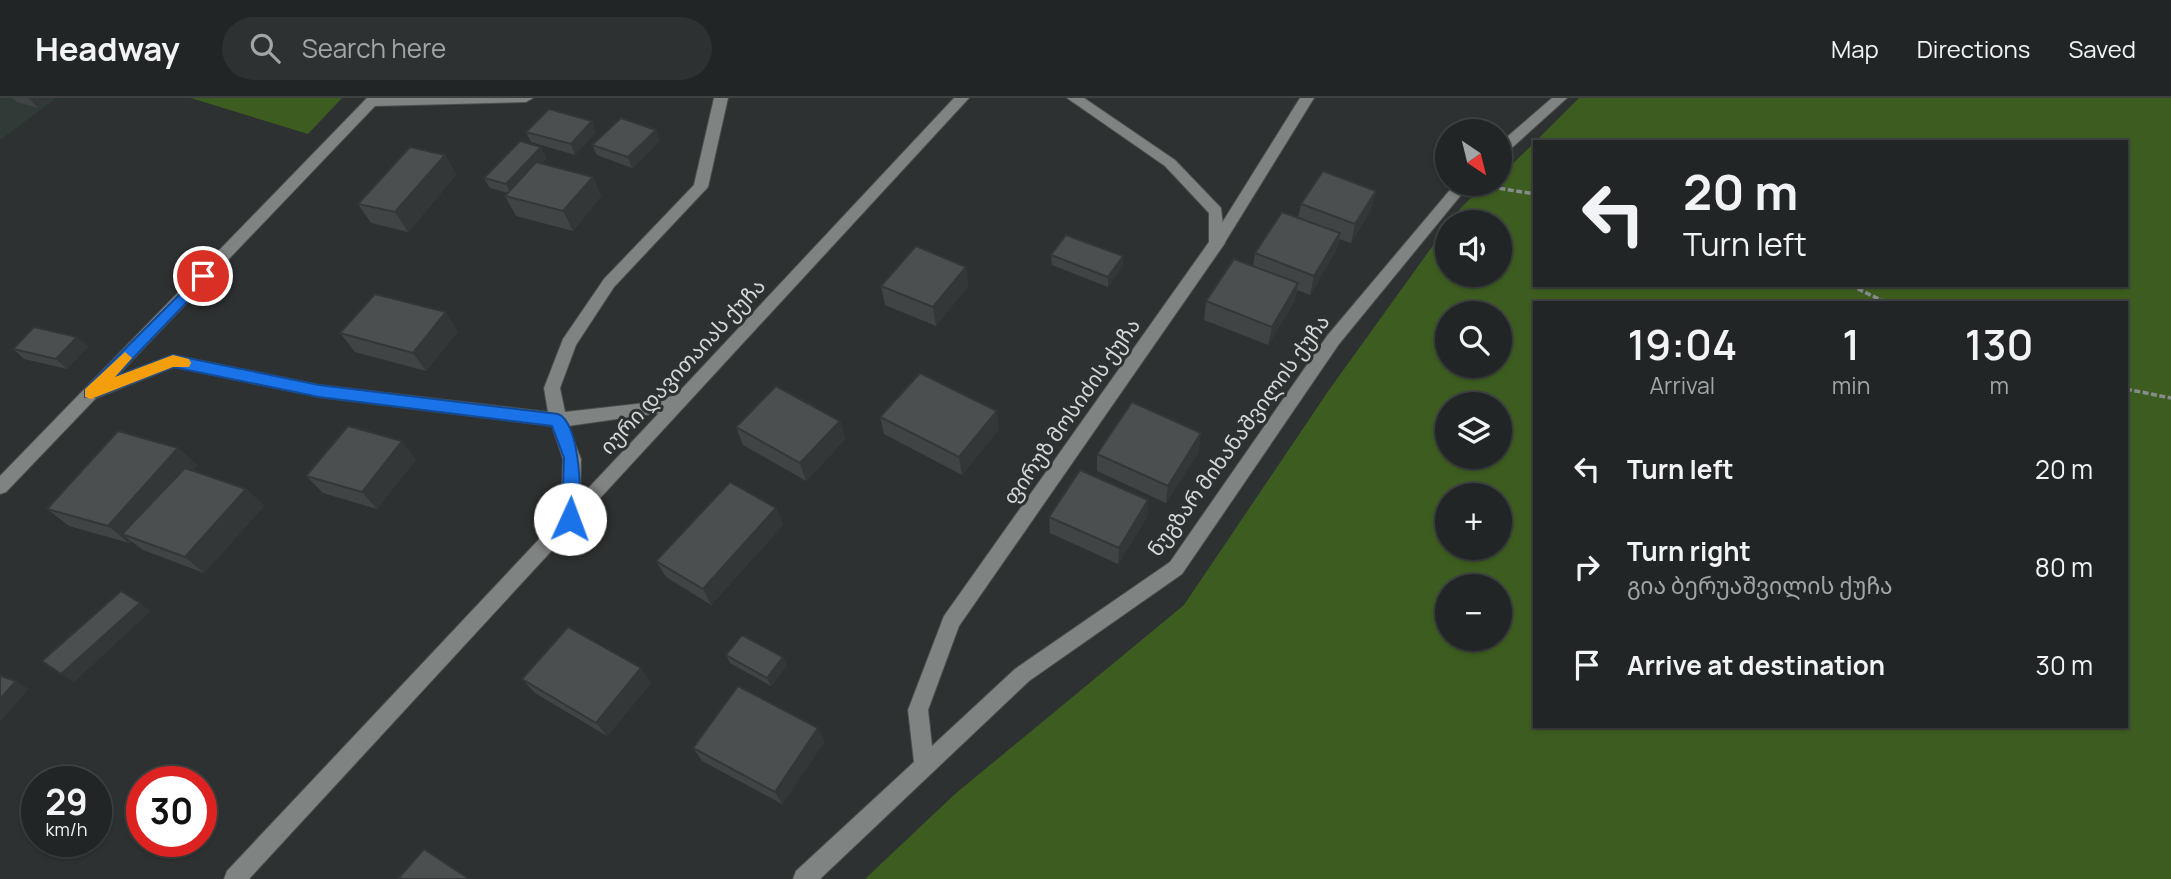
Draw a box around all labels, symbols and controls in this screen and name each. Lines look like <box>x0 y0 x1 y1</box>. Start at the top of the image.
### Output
search box <box>222 17 712 80</box>
text: Headway <box>35 26 180 71</box>
icon: search <box>246 29 284 67</box>
text: Search here <box>302 30 446 66</box>
text: Map <box>1831 32 1879 65</box>
text: Directions <box>1917 32 2030 65</box>
text: Saved <box>2068 32 2136 65</box>
north arrow <box>1435 119 1512 196</box>
map controls <box>1435 119 1512 651</box>
text: 20 m <box>1683 158 1798 225</box>
icon: left <box>1568 168 1659 259</box>
button: sound <box>1435 210 1512 287</box>
text: Turn left <box>1683 222 1807 266</box>
pin <box>173 246 233 306</box>
icon: arrive <box>184 257 222 295</box>
street label: იური დავითაიას ქუჩა <box>593 272 771 460</box>
button: search <box>1435 301 1512 378</box>
street label: ნუგზარ მიხანაშვილის ქუჩა <box>1141 308 1335 562</box>
street label: ფირუზ მოსიძის ქუჩა <box>996 312 1146 510</box>
text: 19:04 <box>1627 315 1737 373</box>
text: 1 <box>1842 315 1860 373</box>
text: 130 <box>1965 315 2034 373</box>
text: Arrival <box>1650 369 1715 401</box>
text: min <box>1832 369 1870 401</box>
text: m <box>1989 369 2009 401</box>
button: layers <box>1435 392 1512 469</box>
icon: left <box>1568 450 1606 488</box>
text: Turn left <box>1627 451 1734 487</box>
text: 20 m <box>2035 451 2093 487</box>
position arrow <box>533 482 607 556</box>
button: + <box>1435 483 1512 560</box>
text: Turn right <box>1627 533 1751 569</box>
icon: right <box>1568 548 1606 586</box>
text: 80 m <box>2035 549 2093 585</box>
text: გია ბერუაშვილის ქუჩა <box>1627 569 1893 601</box>
button: − <box>1435 574 1512 651</box>
icon: arrive <box>1568 646 1606 684</box>
text: Arrive at destination <box>1627 647 1885 683</box>
text: 30 m <box>2036 647 2093 683</box>
speed limit sign: 30 <box>126 766 217 857</box>
text: 29 <box>45 778 88 826</box>
text: km/h <box>46 817 87 841</box>

